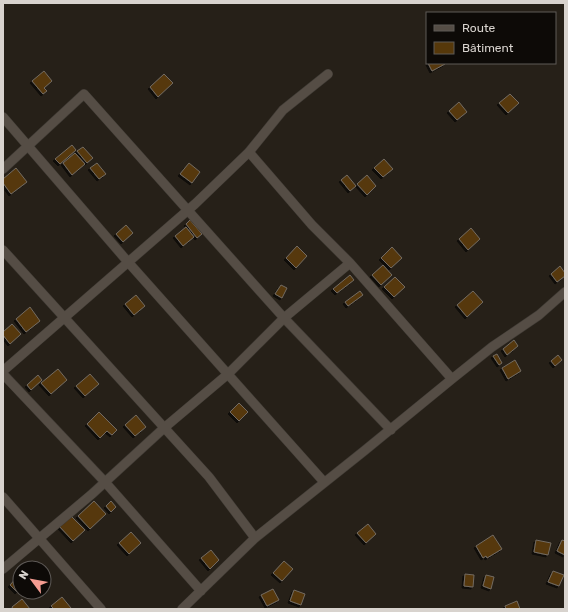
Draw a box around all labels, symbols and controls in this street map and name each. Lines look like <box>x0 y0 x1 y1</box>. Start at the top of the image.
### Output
legend <box>426 12 556 64</box>
text: Route <box>462 21 496 35</box>
text: Bâtiment <box>462 41 514 55</box>
north arrow <box>12 560 52 600</box>
text: N <box>16 568 32 582</box>

